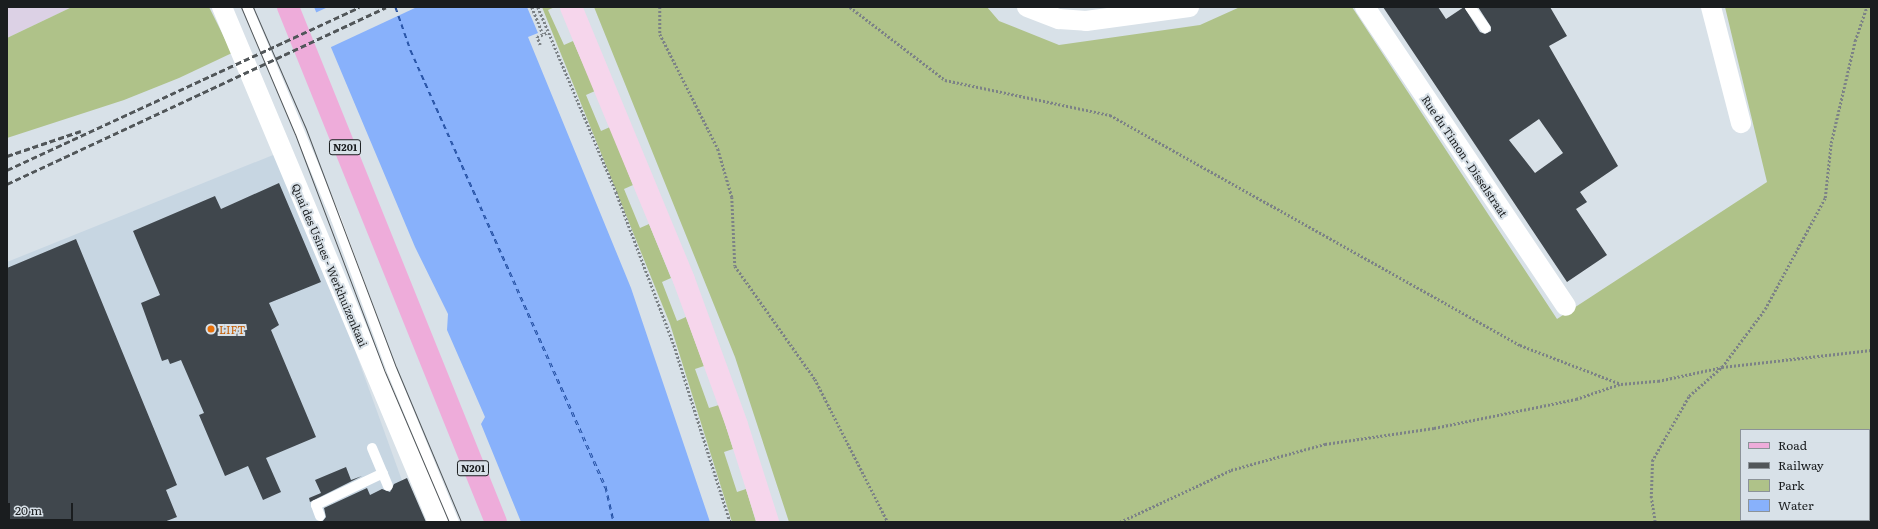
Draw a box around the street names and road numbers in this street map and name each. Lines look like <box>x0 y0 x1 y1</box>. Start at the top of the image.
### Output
street label: Rue du Timon - Disselstraat <box>1419 93 1511 219</box>
road number: N201 <box>328 139 362 155</box>
street label: Quai des Usines - Werkhuizenkaai <box>290 181 370 349</box>
road number: N201 <box>456 460 490 476</box>

